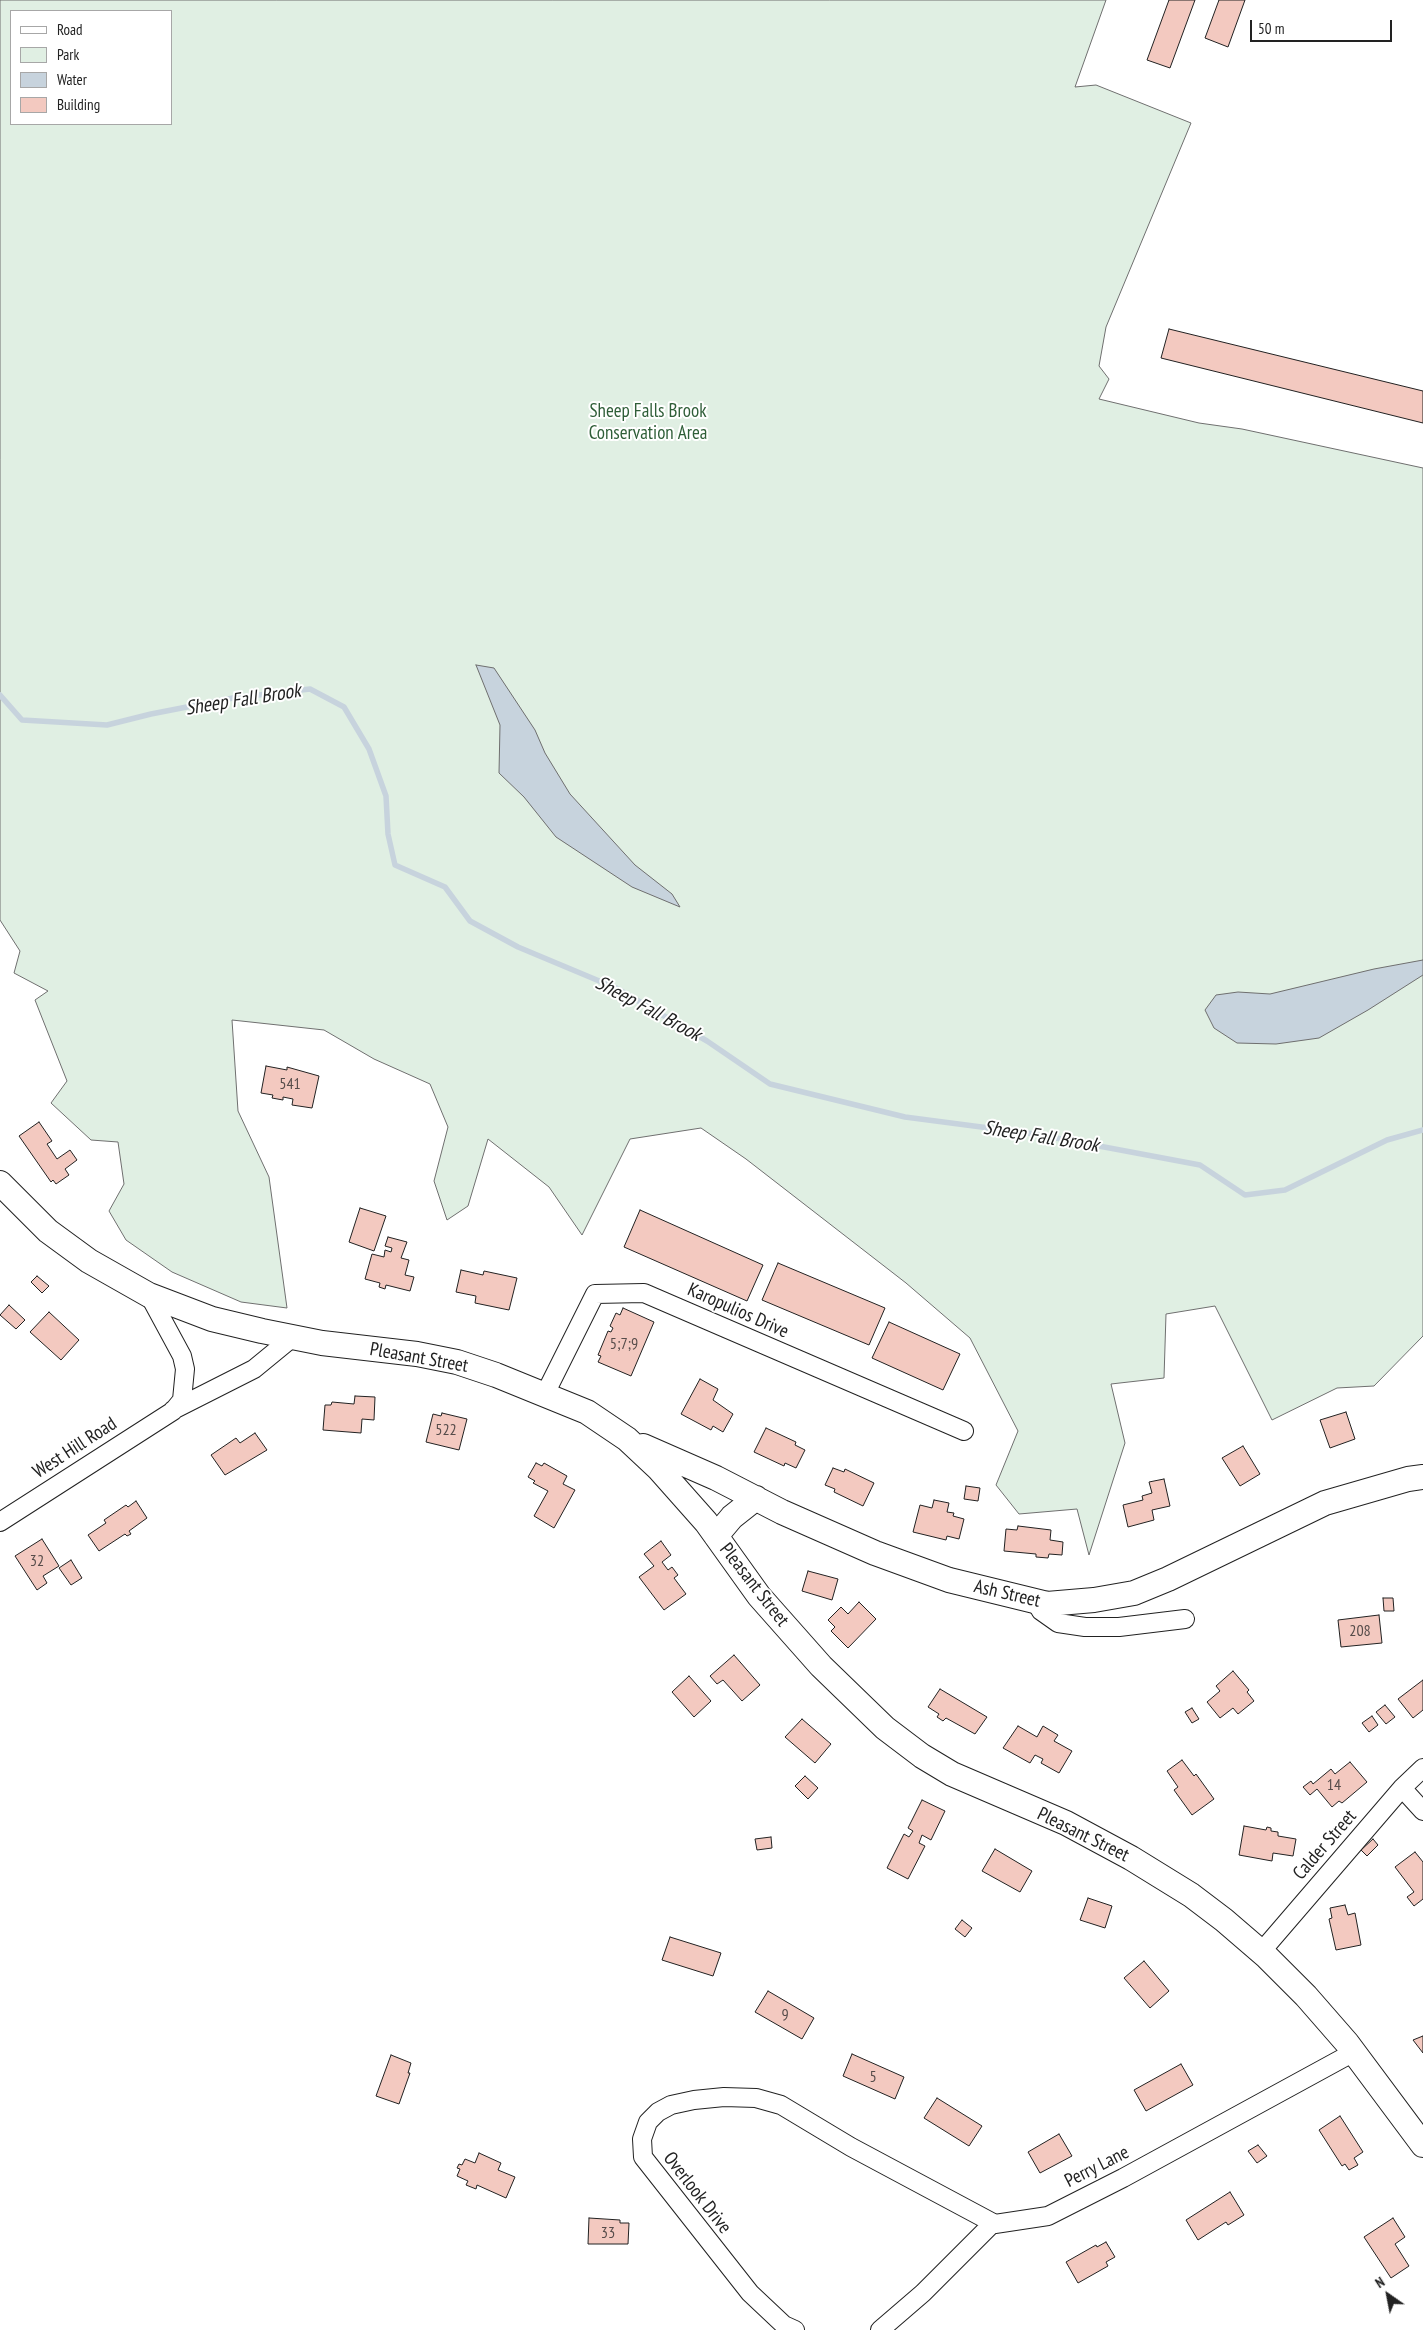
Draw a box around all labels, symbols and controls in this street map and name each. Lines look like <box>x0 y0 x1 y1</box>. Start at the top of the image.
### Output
legend <box>10 10 172 125</box>
scale bar <box>1253 10 1396 42</box>
text: 50 m <box>1258 19 1284 38</box>
text: Road <box>57 20 83 39</box>
text: Park <box>57 45 79 64</box>
text: Water <box>57 70 87 89</box>
text: Building <box>57 95 100 114</box>
park label: Sheep Falls Brook Conservation Area <box>589 401 707 445</box>
water label: Sheep Fall Brook <box>184 679 302 721</box>
water label: Sheep Fall Brook <box>591 971 705 1047</box>
house number: 541 <box>279 1074 301 1094</box>
water label: Sheep Fall Brook <box>982 1116 1100 1158</box>
street label: Karopulios Drive <box>684 1279 792 1343</box>
house number: 5;7;9 <box>610 1334 638 1354</box>
street label: Pleasant Street <box>368 1338 470 1378</box>
street label: West Hill Road <box>29 1413 121 1483</box>
house number: 522 <box>435 1420 457 1440</box>
street label: Pleasant Street <box>714 1539 794 1631</box>
house number: 32 <box>30 1551 44 1571</box>
street label: Ash Street <box>972 1575 1042 1613</box>
house number: 208 <box>1349 1621 1371 1641</box>
house number: 14 <box>1327 1775 1341 1795</box>
street label: Pleasant Street <box>1033 1803 1133 1867</box>
street label: Calder Street <box>1288 1805 1362 1885</box>
house number: 9 <box>781 2005 789 2025</box>
house number: 5 <box>869 2067 877 2087</box>
street label: Perry Lane <box>1061 2141 1133 2193</box>
street label: Overlook Drive <box>658 2148 736 2238</box>
house number: 33 <box>601 2223 615 2243</box>
north arrow <box>1363 2270 1413 2320</box>
text: N <box>1372 2273 1388 2292</box>

